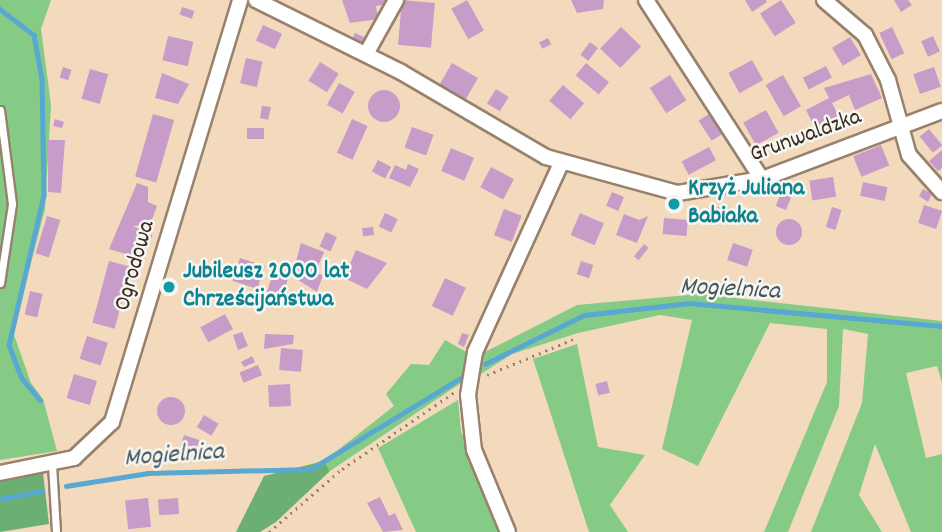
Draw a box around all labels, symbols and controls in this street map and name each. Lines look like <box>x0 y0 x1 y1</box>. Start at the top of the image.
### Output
street label: Grunwaldzka <box>746 104 866 170</box>
place label: Krzyż Juliana Babiaka <box>688 176 804 232</box>
marker: Krzyż Juliana Babiaka <box>666 196 682 212</box>
street label: Ogrodowa <box>109 218 163 314</box>
place label: Jubileusz 2000 lat Chrześcijaństwa <box>183 259 349 315</box>
water label: Mogielnica <box>679 272 781 308</box>
marker: Jubileusz 2000 lat Chrześcijaństwa <box>161 279 177 295</box>
water label: Mogielnica <box>123 437 225 475</box>

